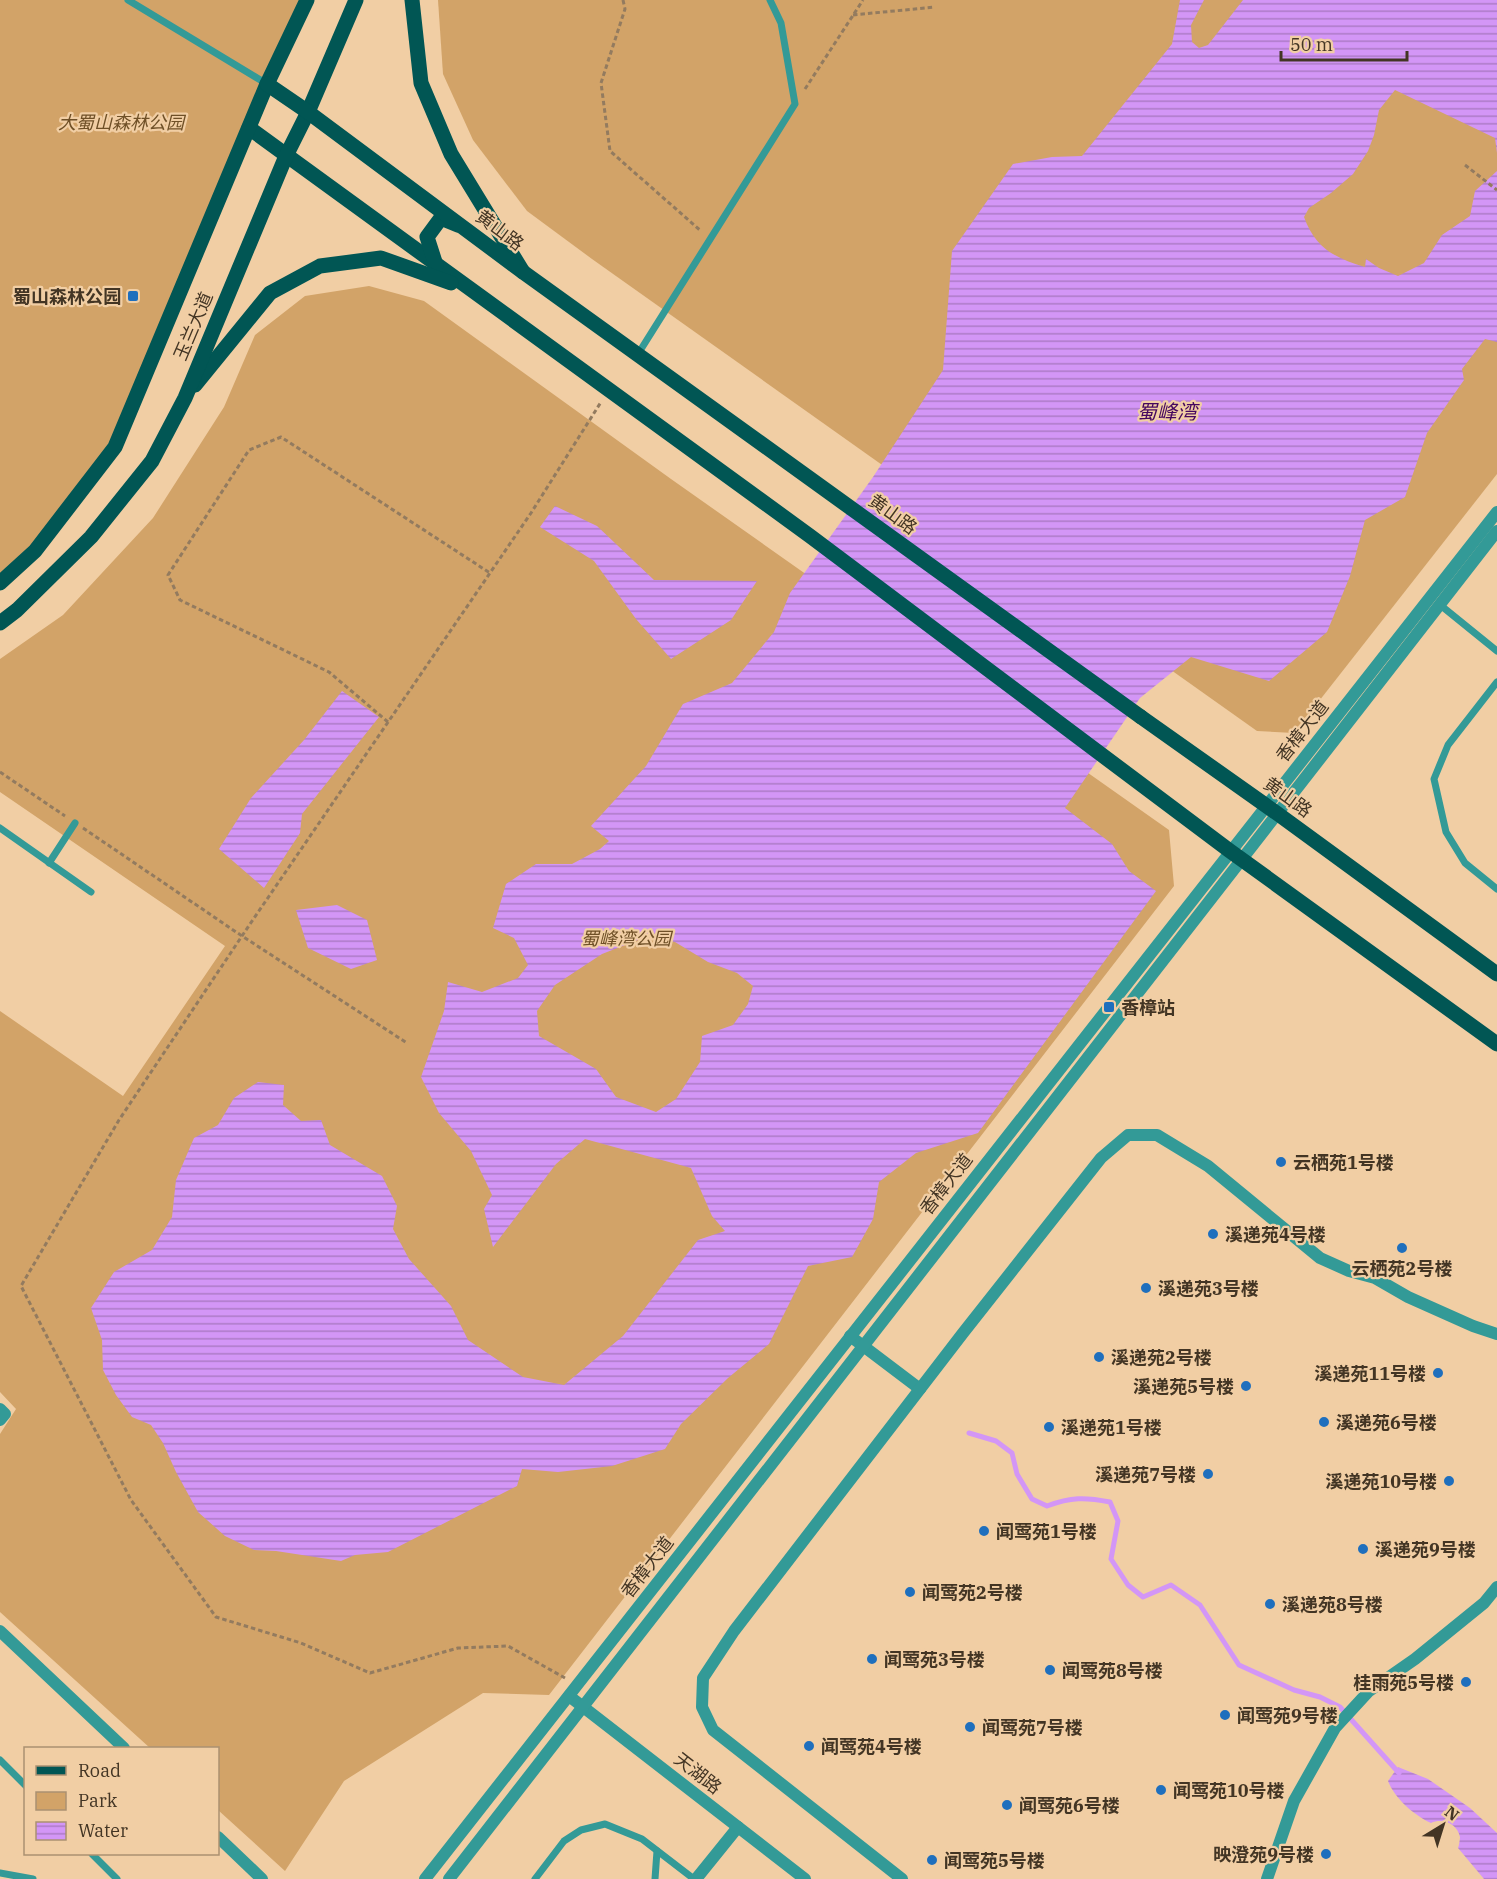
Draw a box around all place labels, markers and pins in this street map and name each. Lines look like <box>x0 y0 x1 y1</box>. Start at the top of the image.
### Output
place label: 蜀山森林公园 <box>13 285 121 308</box>
marker: 蜀山森林公园 <box>126 289 140 303</box>
place label: 香樟站 <box>1121 996 1175 1019</box>
marker: 香樟站 <box>1102 1000 1116 1014</box>
place label: 云栖苑1号楼 <box>1293 1151 1394 1174</box>
marker: 云栖苑1号楼 <box>1274 1155 1288 1169</box>
place label: 溪递苑4号楼 <box>1225 1223 1326 1246</box>
marker: 溪递苑4号楼 <box>1206 1227 1220 1241</box>
marker: 云栖苑2号楼 <box>1395 1241 1409 1255</box>
place label: 云栖苑2号楼 <box>1352 1257 1452 1280</box>
place label: 溪递苑3号楼 <box>1158 1277 1259 1300</box>
marker: 溪递苑3号楼 <box>1139 1281 1153 1295</box>
place label: 溪递苑2号楼 <box>1111 1346 1212 1369</box>
marker: 溪递苑2号楼 <box>1092 1350 1106 1364</box>
place label: 溪递苑11号楼 <box>1314 1362 1426 1385</box>
marker: 溪递苑11号楼 <box>1431 1366 1445 1380</box>
place label: 溪递苑5号楼 <box>1133 1375 1234 1398</box>
marker: 溪递苑5号楼 <box>1239 1379 1253 1393</box>
place label: 溪递苑6号楼 <box>1336 1411 1437 1434</box>
marker: 溪递苑6号楼 <box>1317 1415 1331 1429</box>
place label: 溪递苑1号楼 <box>1061 1416 1162 1439</box>
marker: 溪递苑1号楼 <box>1042 1420 1056 1434</box>
place label: 溪递苑7号楼 <box>1095 1463 1196 1486</box>
marker: 溪递苑7号楼 <box>1201 1467 1215 1481</box>
place label: 溪递苑10号楼 <box>1325 1470 1437 1493</box>
marker: 溪递苑10号楼 <box>1442 1474 1456 1488</box>
place label: 闻莺苑1号楼 <box>996 1520 1097 1543</box>
marker: 闻莺苑1号楼 <box>977 1524 991 1538</box>
place label: 溪递苑9号楼 <box>1375 1538 1476 1561</box>
marker: 溪递苑9号楼 <box>1356 1542 1370 1556</box>
place label: 闻莺苑2号楼 <box>922 1581 1023 1604</box>
marker: 闻莺苑2号楼 <box>903 1585 917 1599</box>
place label: 溪递苑8号楼 <box>1282 1593 1383 1616</box>
marker: 溪递苑8号楼 <box>1263 1597 1277 1611</box>
place label: 闻莺苑3号楼 <box>884 1648 985 1671</box>
marker: 闻莺苑3号楼 <box>865 1652 879 1666</box>
place label: 闻莺苑8号楼 <box>1062 1659 1163 1682</box>
marker: 闻莺苑8号楼 <box>1043 1663 1057 1677</box>
place label: 桂雨苑5号楼 <box>1353 1671 1454 1694</box>
marker: 桂雨苑5号楼 <box>1459 1675 1473 1689</box>
place label: 闻莺苑9号楼 <box>1237 1704 1338 1727</box>
marker: 闻莺苑9号楼 <box>1218 1708 1232 1722</box>
place label: 闻莺苑7号楼 <box>982 1716 1083 1739</box>
marker: 闻莺苑7号楼 <box>963 1720 977 1734</box>
place label: 闻莺苑4号楼 <box>821 1735 922 1758</box>
marker: 闻莺苑4号楼 <box>802 1739 816 1753</box>
place label: 闻莺苑10号楼 <box>1173 1779 1285 1802</box>
marker: 闻莺苑10号楼 <box>1154 1783 1168 1797</box>
place label: 闻莺苑6号楼 <box>1019 1794 1120 1817</box>
marker: 闻莺苑6号楼 <box>1000 1798 1014 1812</box>
place label: 映澄苑9号楼 <box>1213 1843 1314 1866</box>
marker: 映澄苑9号楼 <box>1319 1847 1333 1861</box>
place label: 闻莺苑5号楼 <box>944 1849 1045 1872</box>
marker: 闻莺苑5号楼 <box>925 1853 939 1867</box>

